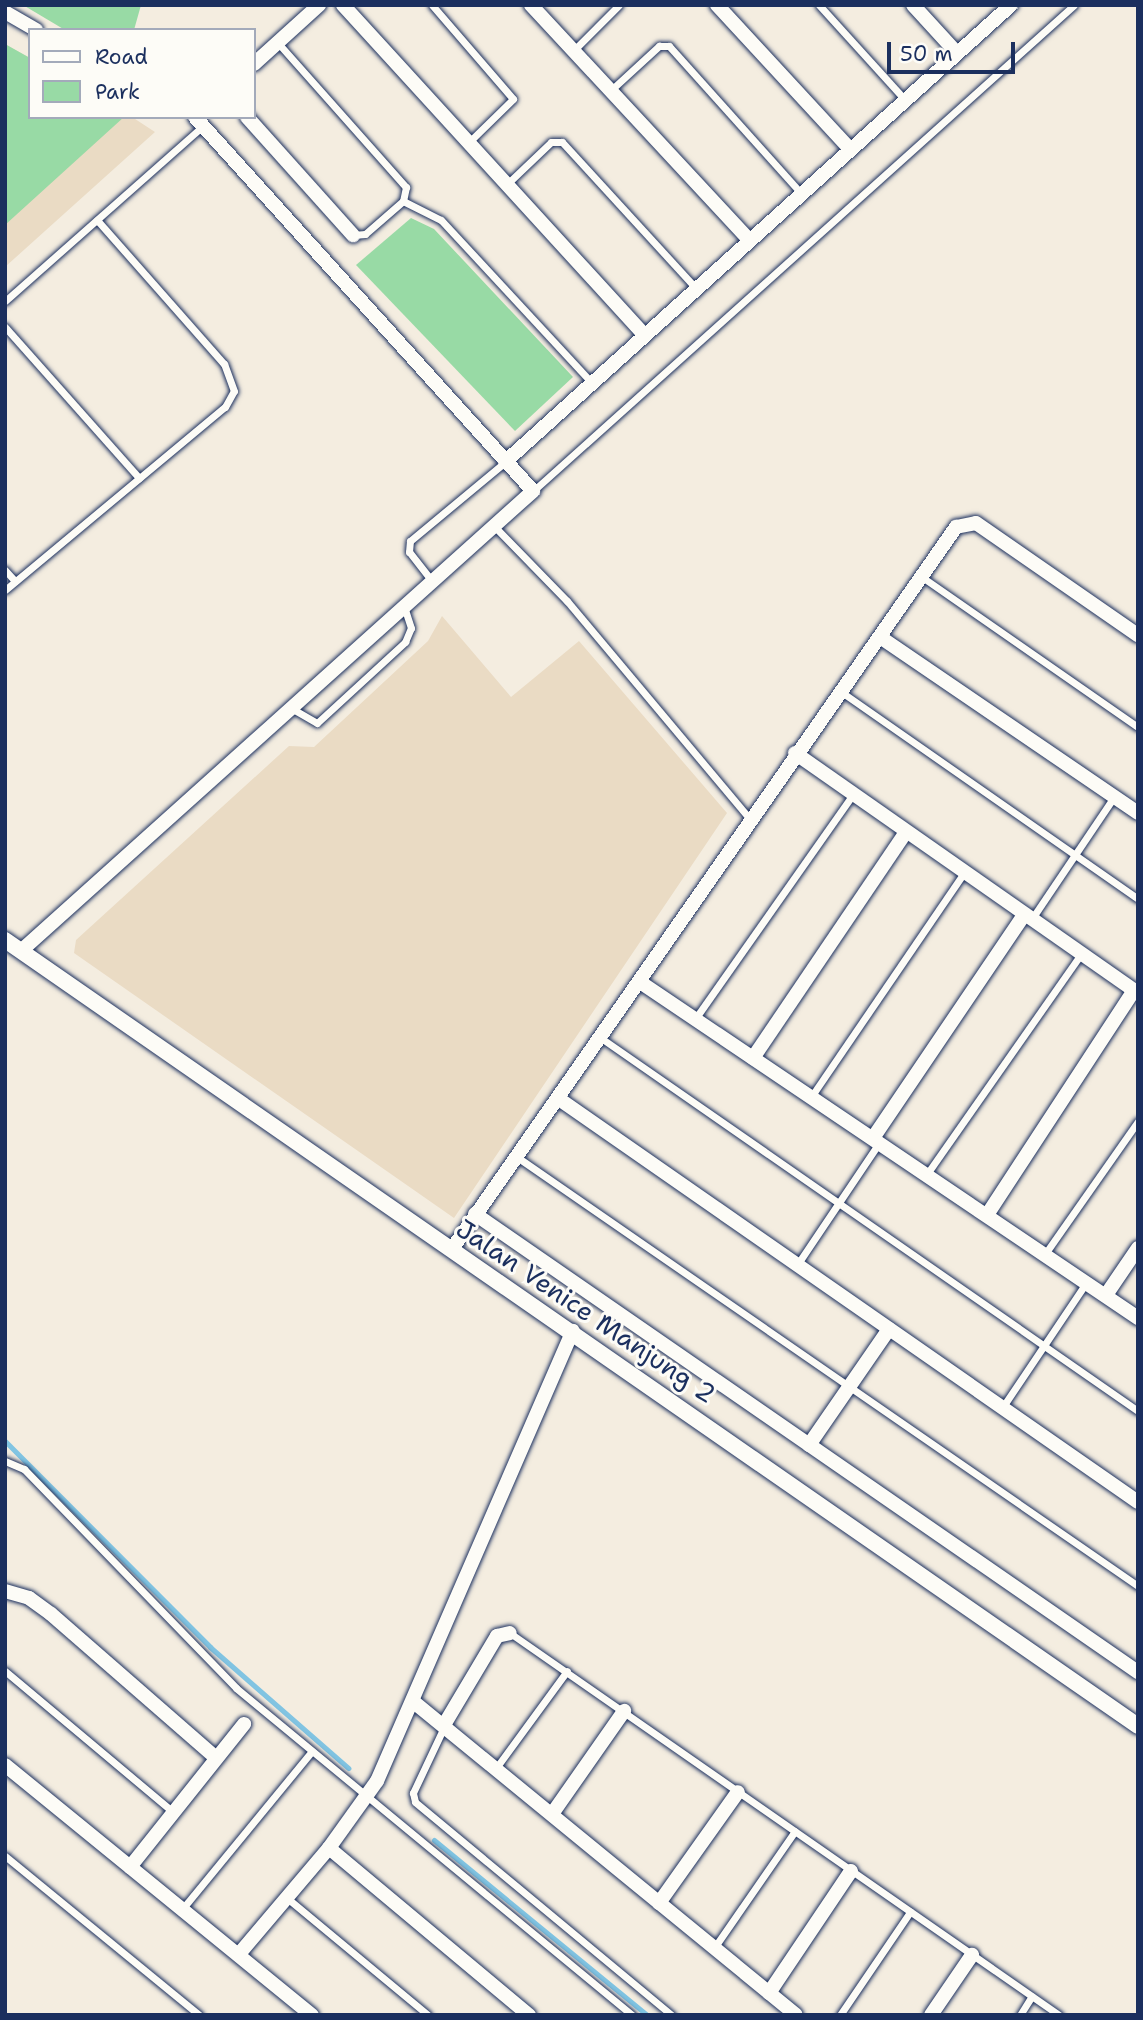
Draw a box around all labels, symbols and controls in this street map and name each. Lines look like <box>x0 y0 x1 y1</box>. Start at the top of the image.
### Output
legend <box>28 28 256 119</box>
scale bar <box>891 28 1019 72</box>
text: 50 m <box>900 40 953 68</box>
text: Road <box>95 43 148 71</box>
text: Park <box>95 78 140 106</box>
street label: Jalan Venice Manjung 2 <box>450 1212 722 1410</box>

